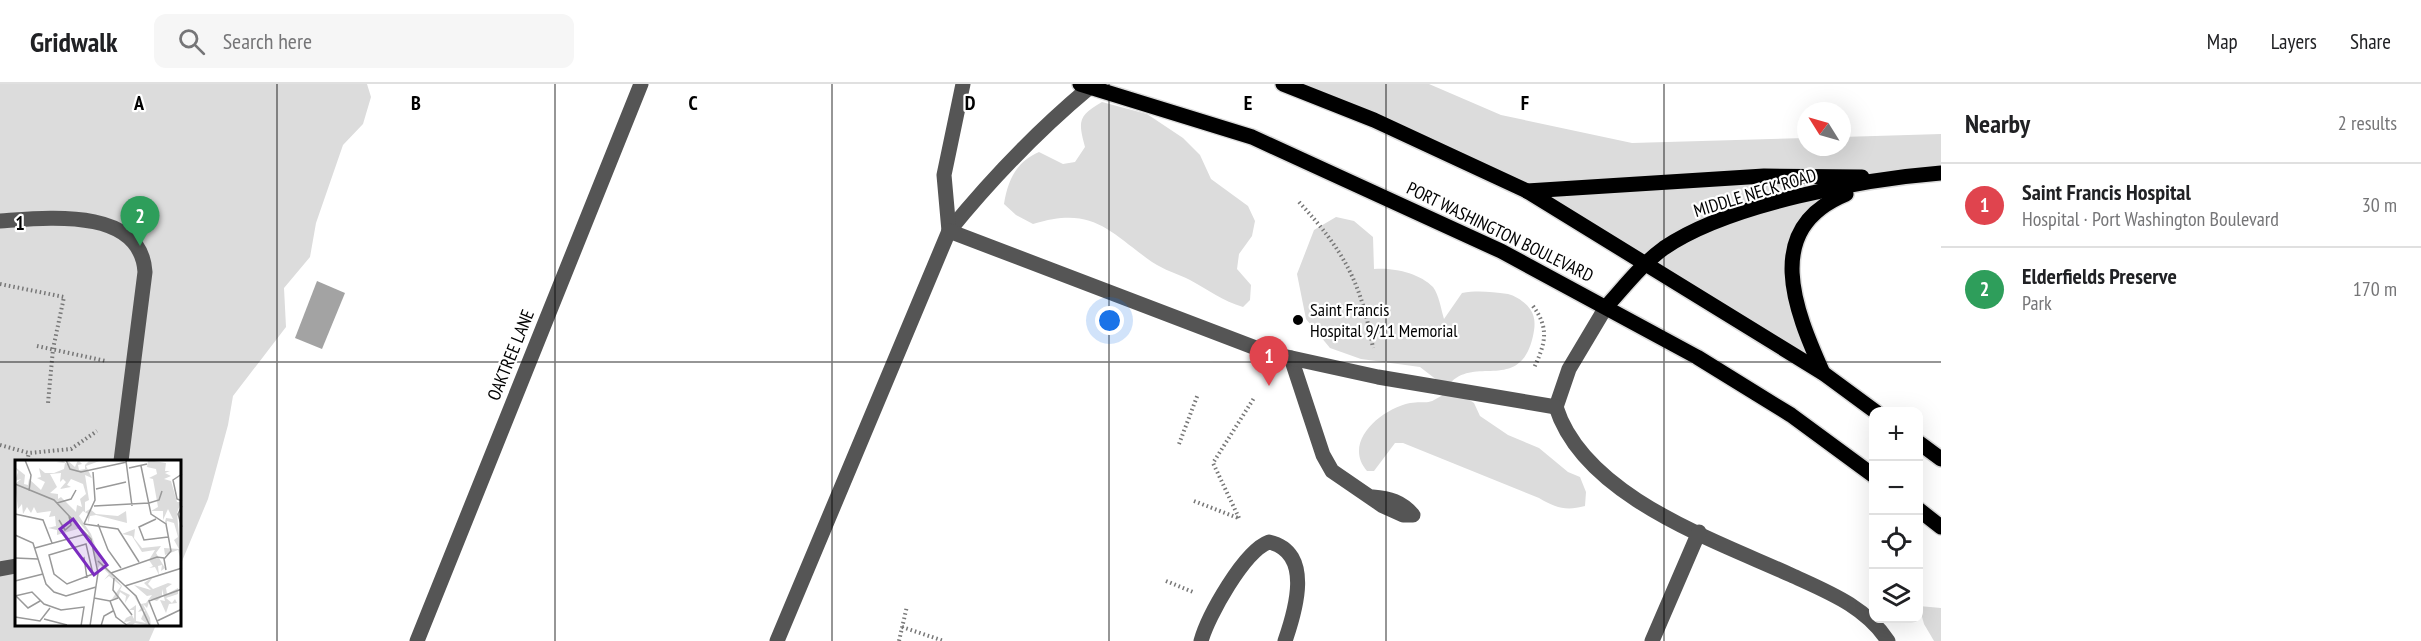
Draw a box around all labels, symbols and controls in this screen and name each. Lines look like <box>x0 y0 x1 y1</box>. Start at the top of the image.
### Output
search box <box>154 14 574 68</box>
text: Gridwalk <box>30 23 118 60</box>
icon: search <box>175 25 208 58</box>
text: Search here <box>223 27 312 55</box>
text: Map <box>2207 28 2238 55</box>
text: Layers <box>2271 28 2317 55</box>
text: Share <box>2350 28 2391 55</box>
text: A <box>133 90 145 116</box>
text: B <box>411 90 421 116</box>
text: C <box>688 90 698 116</box>
text: D <box>965 90 976 116</box>
text: E <box>1244 90 1252 116</box>
text: F <box>1521 90 1529 116</box>
north arrow <box>1797 102 1851 156</box>
text: Nearby <box>1965 107 2030 140</box>
text: 2 results <box>2338 110 2397 136</box>
street label: MIDDLE NECK ROAD <box>1691 163 1819 222</box>
street label: PORT WASHINGTON BOULEVARD <box>1403 176 1597 287</box>
text: Saint Francis Hospital <box>2022 178 2191 206</box>
text: 1 <box>1980 192 1989 218</box>
text: 30 m <box>2362 192 2397 218</box>
pin: 2 <box>120 196 160 246</box>
text: Hospital · Port Washington Boulevard <box>2022 206 2279 232</box>
text: 1 <box>15 210 25 236</box>
text: Elderfields Preserve <box>2022 262 2177 290</box>
text: 2 <box>1980 276 1989 302</box>
text: 170 m <box>2353 276 2397 302</box>
text: Park <box>2022 290 2052 316</box>
place label: Saint Francis Hospital 9/11 Memorial <box>1310 298 1458 342</box>
street label: OAKTREE LANE <box>482 306 539 404</box>
your location <box>1095 306 1124 335</box>
marker: Saint Francis Hospital 9/11 Memorial <box>1291 313 1305 327</box>
pin: 1 <box>1250 336 1288 386</box>
map controls <box>1869 407 1923 623</box>
button: + <box>1869 407 1923 461</box>
inset map <box>15 460 182 626</box>
button: − <box>1869 461 1923 515</box>
button: locate <box>1869 515 1923 569</box>
button: layers <box>1869 569 1923 623</box>

